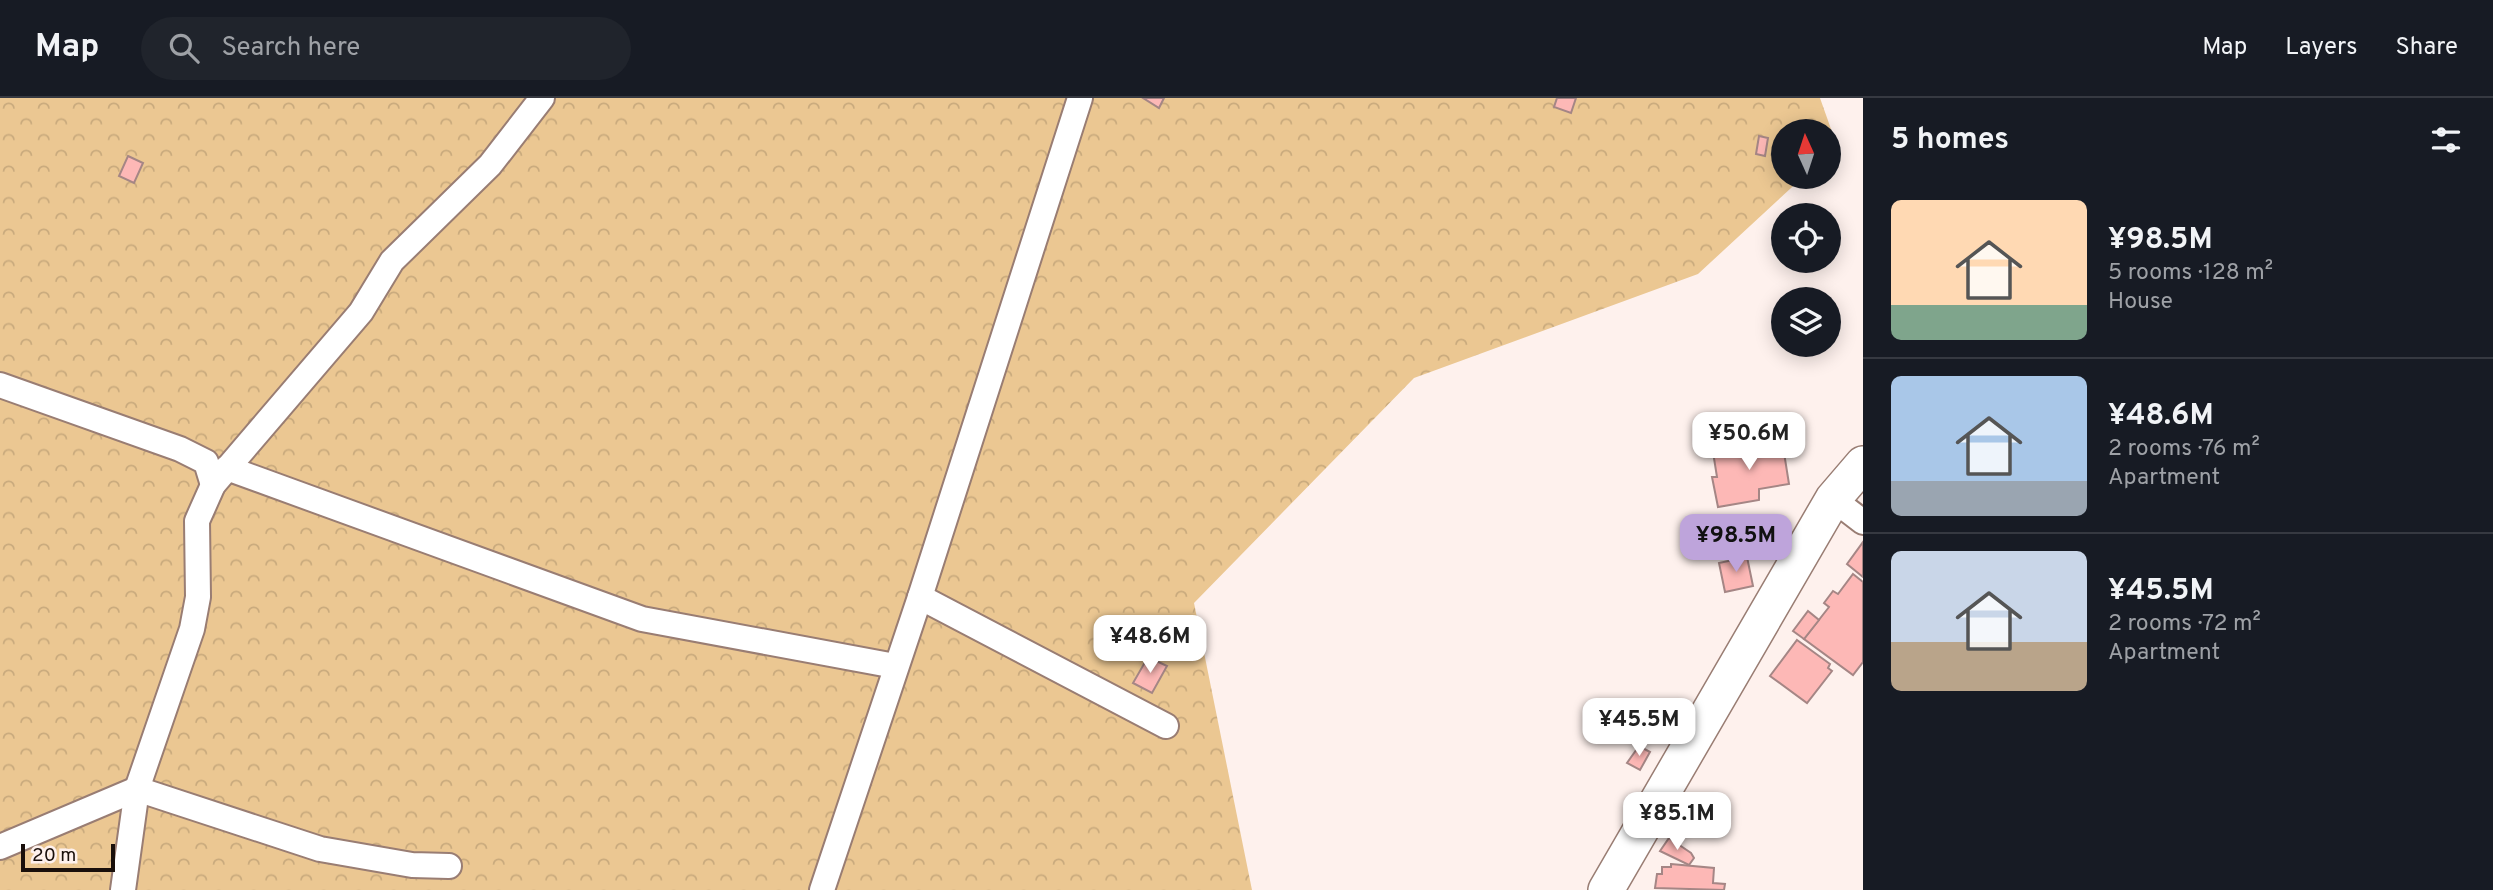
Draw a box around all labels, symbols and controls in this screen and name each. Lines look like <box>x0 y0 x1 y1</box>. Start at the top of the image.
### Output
search box <box>141 17 631 80</box>
text: Map <box>35 27 99 69</box>
icon: search <box>165 29 203 67</box>
text: Search here <box>221 32 360 65</box>
text: Map <box>2202 33 2247 63</box>
text: Layers <box>2285 33 2357 63</box>
text: Share <box>2395 33 2458 63</box>
north arrow <box>1771 119 1841 189</box>
map controls <box>1771 119 1841 357</box>
icon: filters <box>2427 121 2465 159</box>
text: 5 homes <box>1891 122 2009 159</box>
button: locate <box>1771 203 1841 273</box>
text: ¥98.5M <box>2108 222 2213 259</box>
icon: home <box>1947 228 2031 312</box>
text: 5 rooms · 128 m² <box>2108 259 2273 288</box>
button: layers <box>1771 287 1841 357</box>
text: House <box>2108 288 2173 317</box>
text: ¥48.6M <box>2108 398 2214 435</box>
icon: home <box>1947 404 2031 488</box>
pin: ¥50.6M <box>1692 412 1806 472</box>
text: ¥50.6M <box>1708 420 1790 449</box>
text: 2 rooms · 76 m² <box>2108 435 2260 464</box>
text: Apartment <box>2108 464 2220 493</box>
pin: ¥98.5M <box>1679 514 1793 574</box>
text: ¥98.5M <box>1696 522 1776 551</box>
text: ¥45.5M <box>2108 573 2214 610</box>
icon: home <box>1947 579 2031 663</box>
text: 2 rooms · 72 m² <box>2108 610 2261 639</box>
pin: ¥48.6M <box>1093 616 1207 675</box>
text: ¥48.6M <box>1109 623 1191 652</box>
text: Apartment <box>2108 639 2220 668</box>
pin: ¥45.5M <box>1582 698 1696 758</box>
text: ¥45.5M <box>1598 706 1680 735</box>
pin: ¥85.1M <box>1620 792 1734 852</box>
text: ¥85.1M <box>1639 800 1715 829</box>
scale bar <box>21 841 116 873</box>
text: 20 m <box>32 844 76 868</box>

